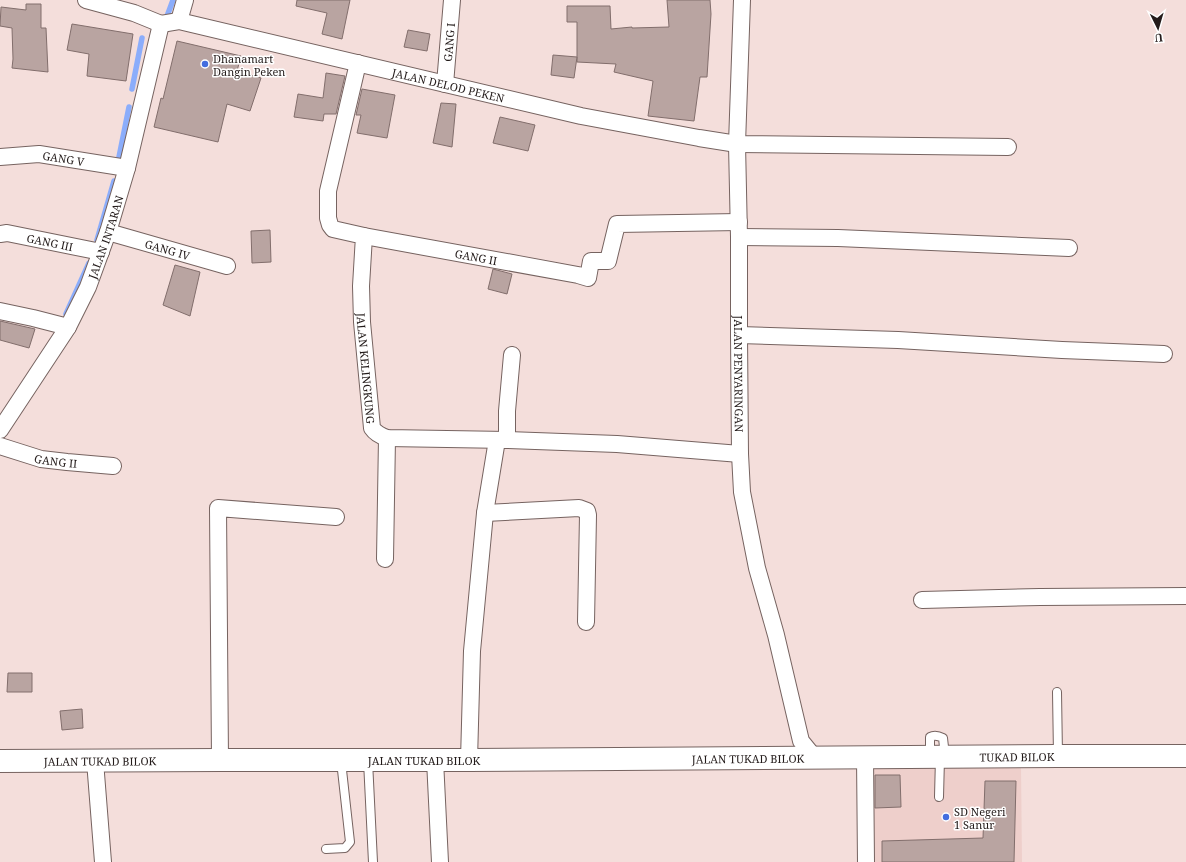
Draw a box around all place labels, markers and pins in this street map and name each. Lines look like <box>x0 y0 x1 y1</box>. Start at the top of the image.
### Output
place label: Dhanamart Dangin Peken <box>213 51 285 79</box>
marker: Dhanamart Dangin Peken <box>200 59 210 69</box>
place label: SD Negeri 1 Sanur <box>954 804 1006 832</box>
marker: SD Negeri 1 Sanur <box>941 812 951 822</box>

